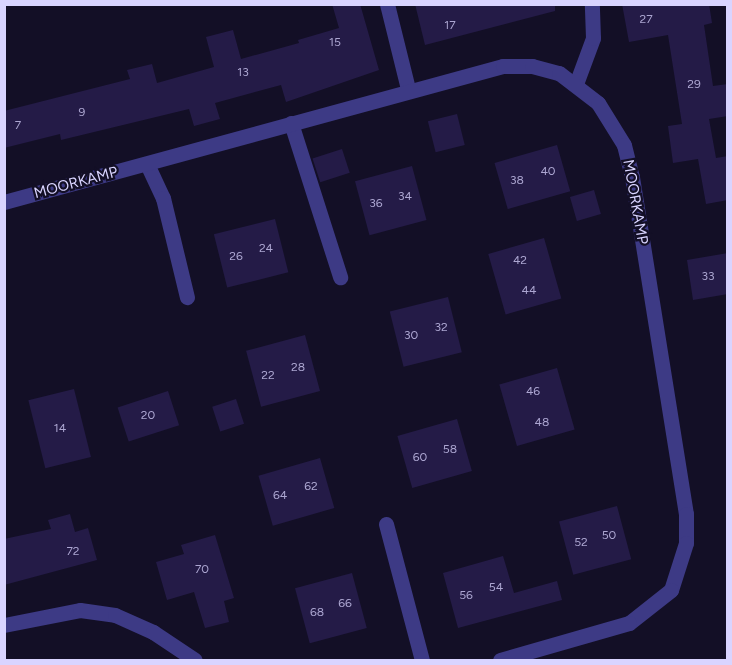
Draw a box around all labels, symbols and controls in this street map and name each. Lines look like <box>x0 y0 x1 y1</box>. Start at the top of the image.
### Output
house number: 27 <box>639 13 653 27</box>
house number: 17 <box>444 19 456 33</box>
house number: 15 <box>329 36 341 50</box>
house number: 13 <box>237 66 249 80</box>
house number: 29 <box>687 78 701 92</box>
house number: 9 <box>79 106 85 120</box>
house number: 7 <box>15 119 21 133</box>
street label: MOORKAMP <box>619 158 651 246</box>
street label: MOORKAMP <box>32 163 120 203</box>
house number: 40 <box>540 165 556 179</box>
house number: 38 <box>510 174 524 188</box>
house number: 34 <box>398 190 412 204</box>
house number: 36 <box>369 197 383 211</box>
house number: 24 <box>259 242 273 256</box>
house number: 26 <box>229 250 243 264</box>
house number: 42 <box>513 254 527 268</box>
house number: 33 <box>701 270 715 284</box>
house number: 44 <box>522 284 536 298</box>
house number: 32 <box>434 321 448 335</box>
house number: 30 <box>404 329 418 343</box>
house number: 28 <box>291 361 305 375</box>
house number: 22 <box>261 369 275 383</box>
house number: 46 <box>526 385 540 399</box>
house number: 20 <box>141 409 155 423</box>
house number: 48 <box>535 416 549 430</box>
house number: 14 <box>54 422 66 436</box>
house number: 58 <box>443 443 457 457</box>
house number: 60 <box>413 451 427 465</box>
house number: 62 <box>304 480 318 494</box>
house number: 64 <box>273 489 287 503</box>
house number: 50 <box>602 529 616 543</box>
house number: 52 <box>574 536 588 550</box>
house number: 72 <box>66 545 80 559</box>
house number: 70 <box>195 563 209 577</box>
house number: 54 <box>489 581 503 595</box>
house number: 56 <box>459 589 473 603</box>
house number: 66 <box>338 597 352 611</box>
house number: 68 <box>310 606 324 620</box>

